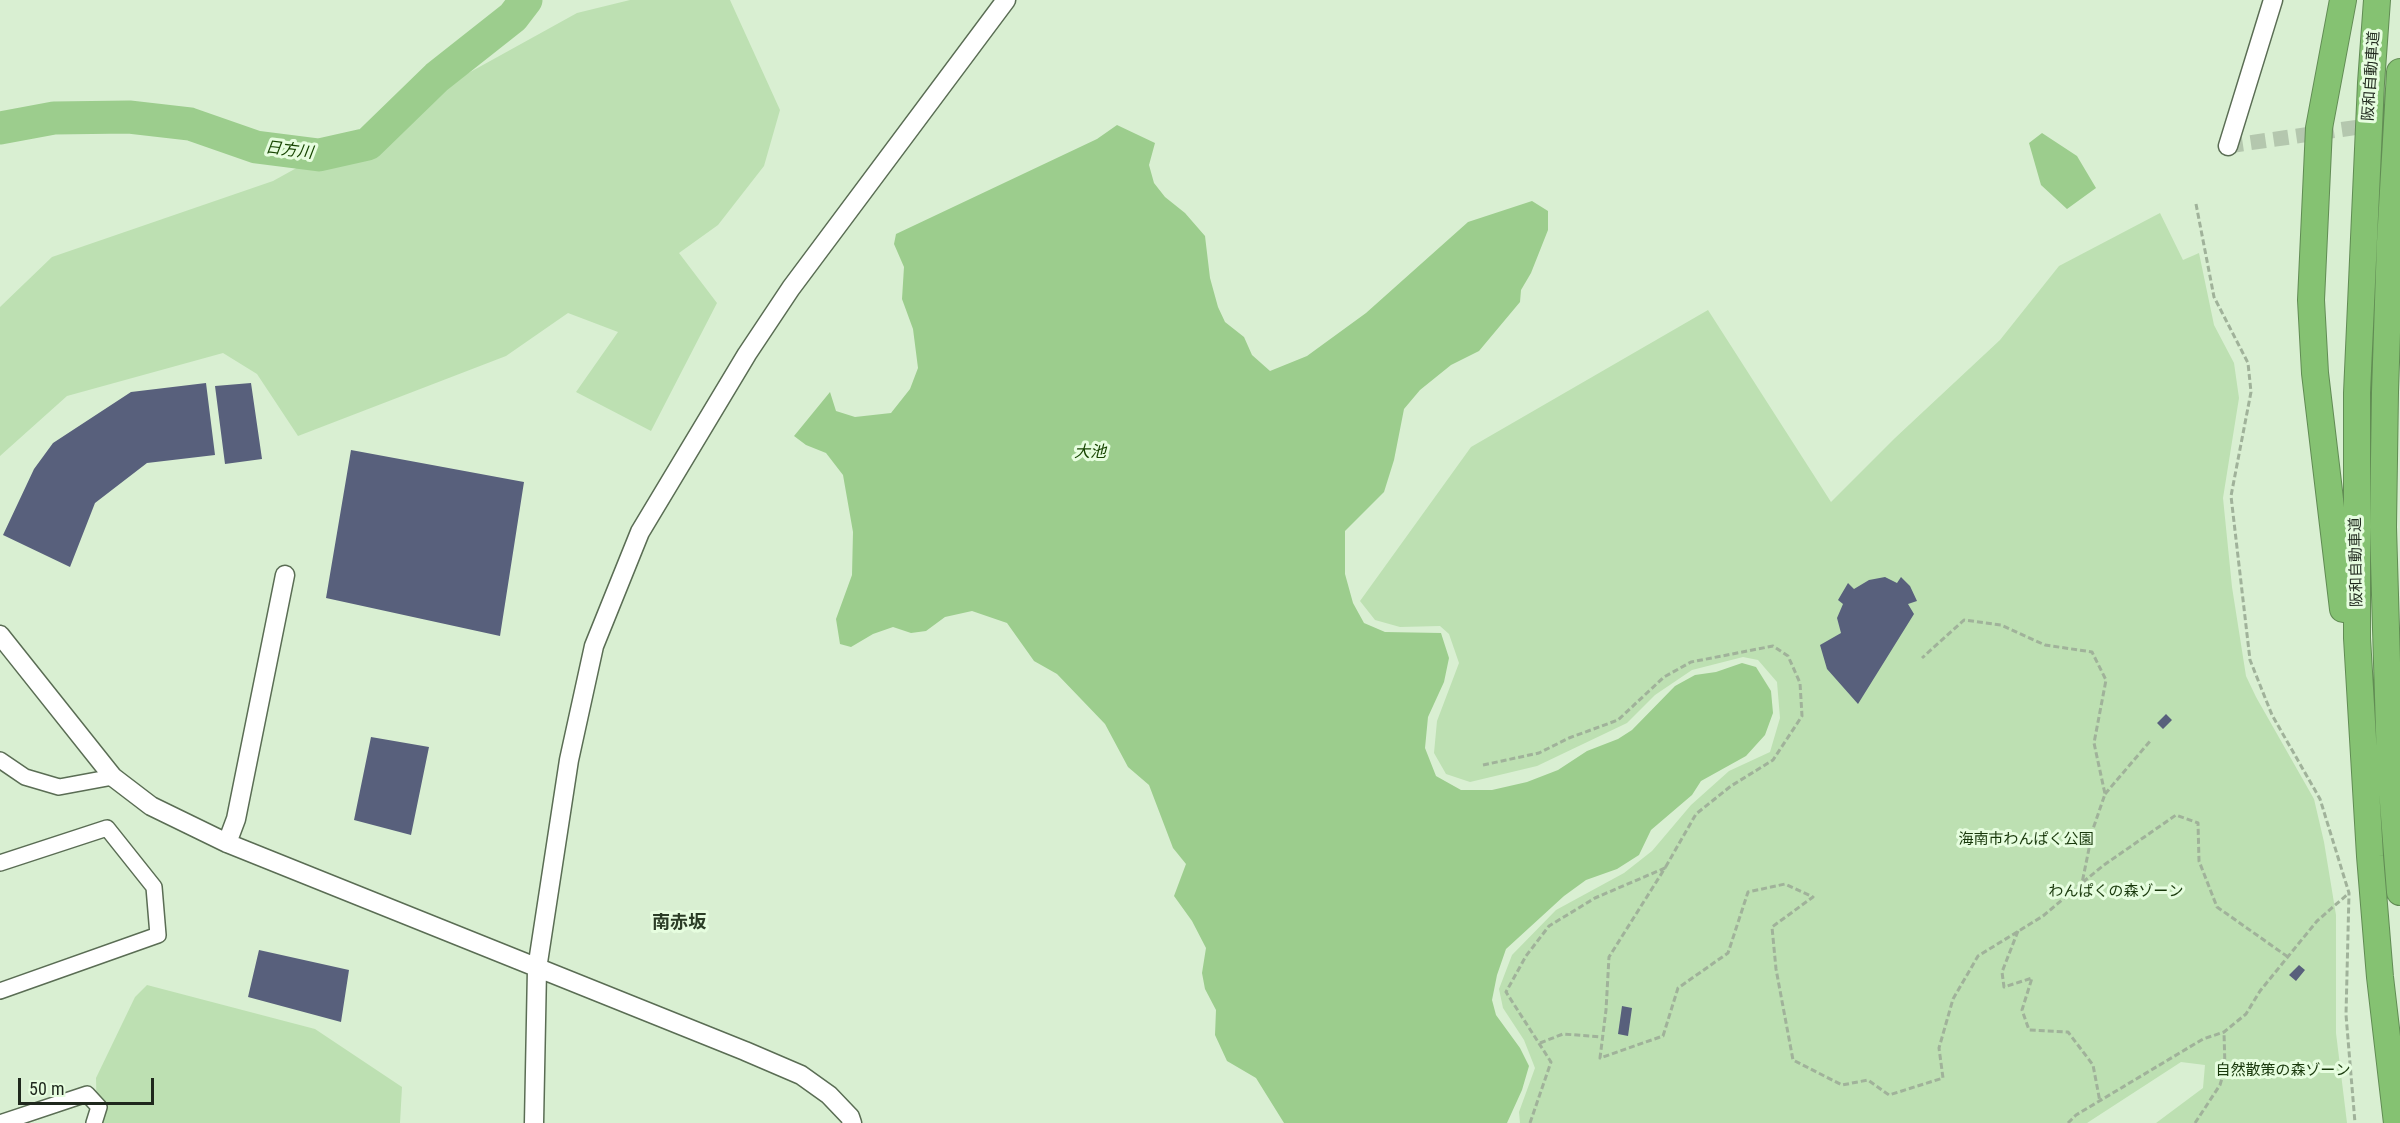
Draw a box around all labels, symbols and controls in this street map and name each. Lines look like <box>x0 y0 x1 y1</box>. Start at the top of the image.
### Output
street label: 阪和自動車道 <box>2360 30 2384 122</box>
water label: 日方川 <box>264 139 314 163</box>
water label: 大池 <box>1074 443 1106 463</box>
street label: 阪和自動車道 <box>2347 517 2367 607</box>
park label: 海南市わんぱく公園 <box>1959 831 2093 849</box>
park label: わんぱくの森ゾーン <box>2049 883 2183 901</box>
district label: 南赤坂 <box>652 912 706 934</box>
park label: 自然散策の森ゾーン <box>2216 1062 2350 1080</box>
scale bar <box>21 1066 158 1104</box>
text: 50 m <box>29 1078 64 1099</box>

